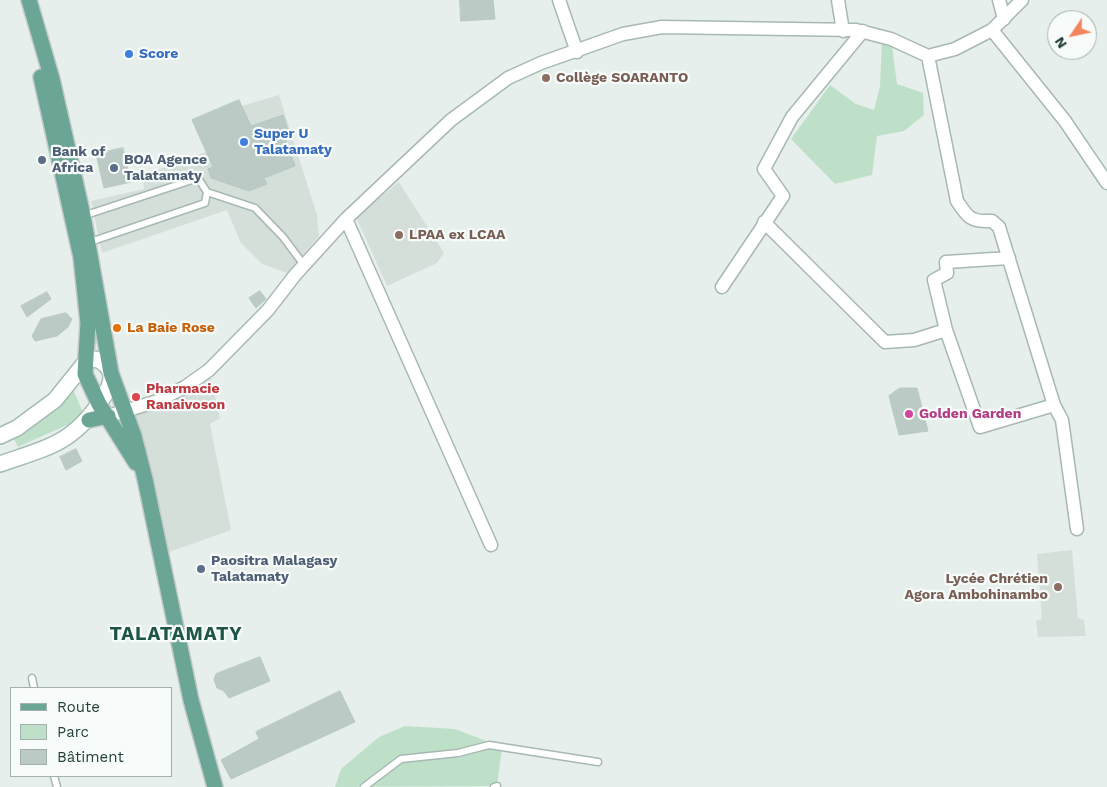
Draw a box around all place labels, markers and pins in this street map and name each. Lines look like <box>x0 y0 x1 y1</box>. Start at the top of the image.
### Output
place label: Score <box>139 46 178 62</box>
marker: Score <box>123 48 135 60</box>
place label: Collège SOARANTO <box>556 70 688 86</box>
marker: Collège SOARANTO <box>540 72 552 84</box>
place label: Super U Talatamaty <box>254 126 332 158</box>
marker: Super U Talatamaty <box>238 136 250 148</box>
place label: Bank of Africa <box>52 144 105 176</box>
place label: BOA Agence Talatamaty <box>124 152 207 184</box>
marker: Bank of Africa <box>36 154 48 166</box>
marker: BOA Agence Talatamaty <box>108 162 120 174</box>
place label: LPAA ex LCAA <box>409 227 505 243</box>
marker: LPAA ex LCAA <box>393 229 405 241</box>
place label: La Baie Rose <box>127 320 215 336</box>
marker: La Baie Rose <box>111 322 123 334</box>
place label: Pharmacie Ranaivoson <box>146 381 225 414</box>
marker: Pharmacie Ranaivoson <box>130 391 142 403</box>
place label: Golden Garden <box>919 406 1021 422</box>
marker: Golden Garden <box>903 408 915 420</box>
place label: Paositra Malagasy Talatamaty <box>211 553 337 586</box>
marker: Paositra Malagasy Talatamaty <box>195 563 207 575</box>
place label: Lycée Chrétien Agora Ambohinambo <box>905 571 1048 604</box>
marker: Lycée Chrétien Agora Ambohinambo <box>1052 581 1064 593</box>

